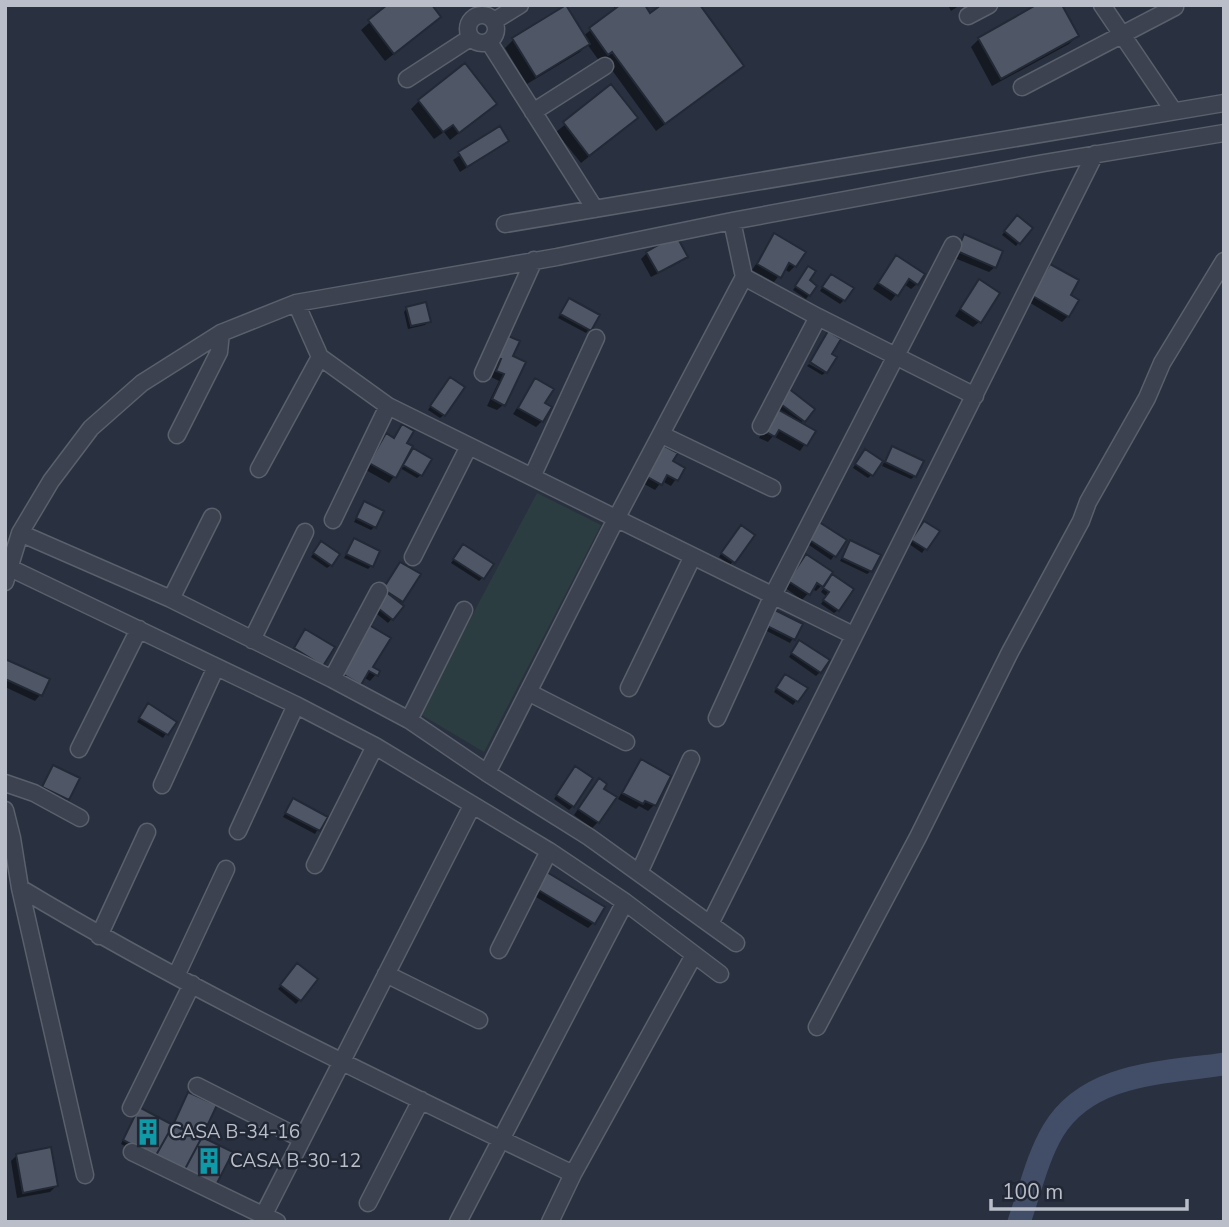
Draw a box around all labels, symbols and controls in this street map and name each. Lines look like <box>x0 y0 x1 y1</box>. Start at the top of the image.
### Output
building icon: CASA B-34-16 <box>133 1117 163 1147</box>
place label: CASA B-34-16 <box>169 1119 300 1145</box>
building icon: CASA B-30-12 <box>194 1146 224 1176</box>
place label: CASA B-30-12 <box>230 1148 361 1174</box>
scale bar <box>991 1168 1187 1212</box>
text: 100 m <box>1002 1178 1063 1206</box>

